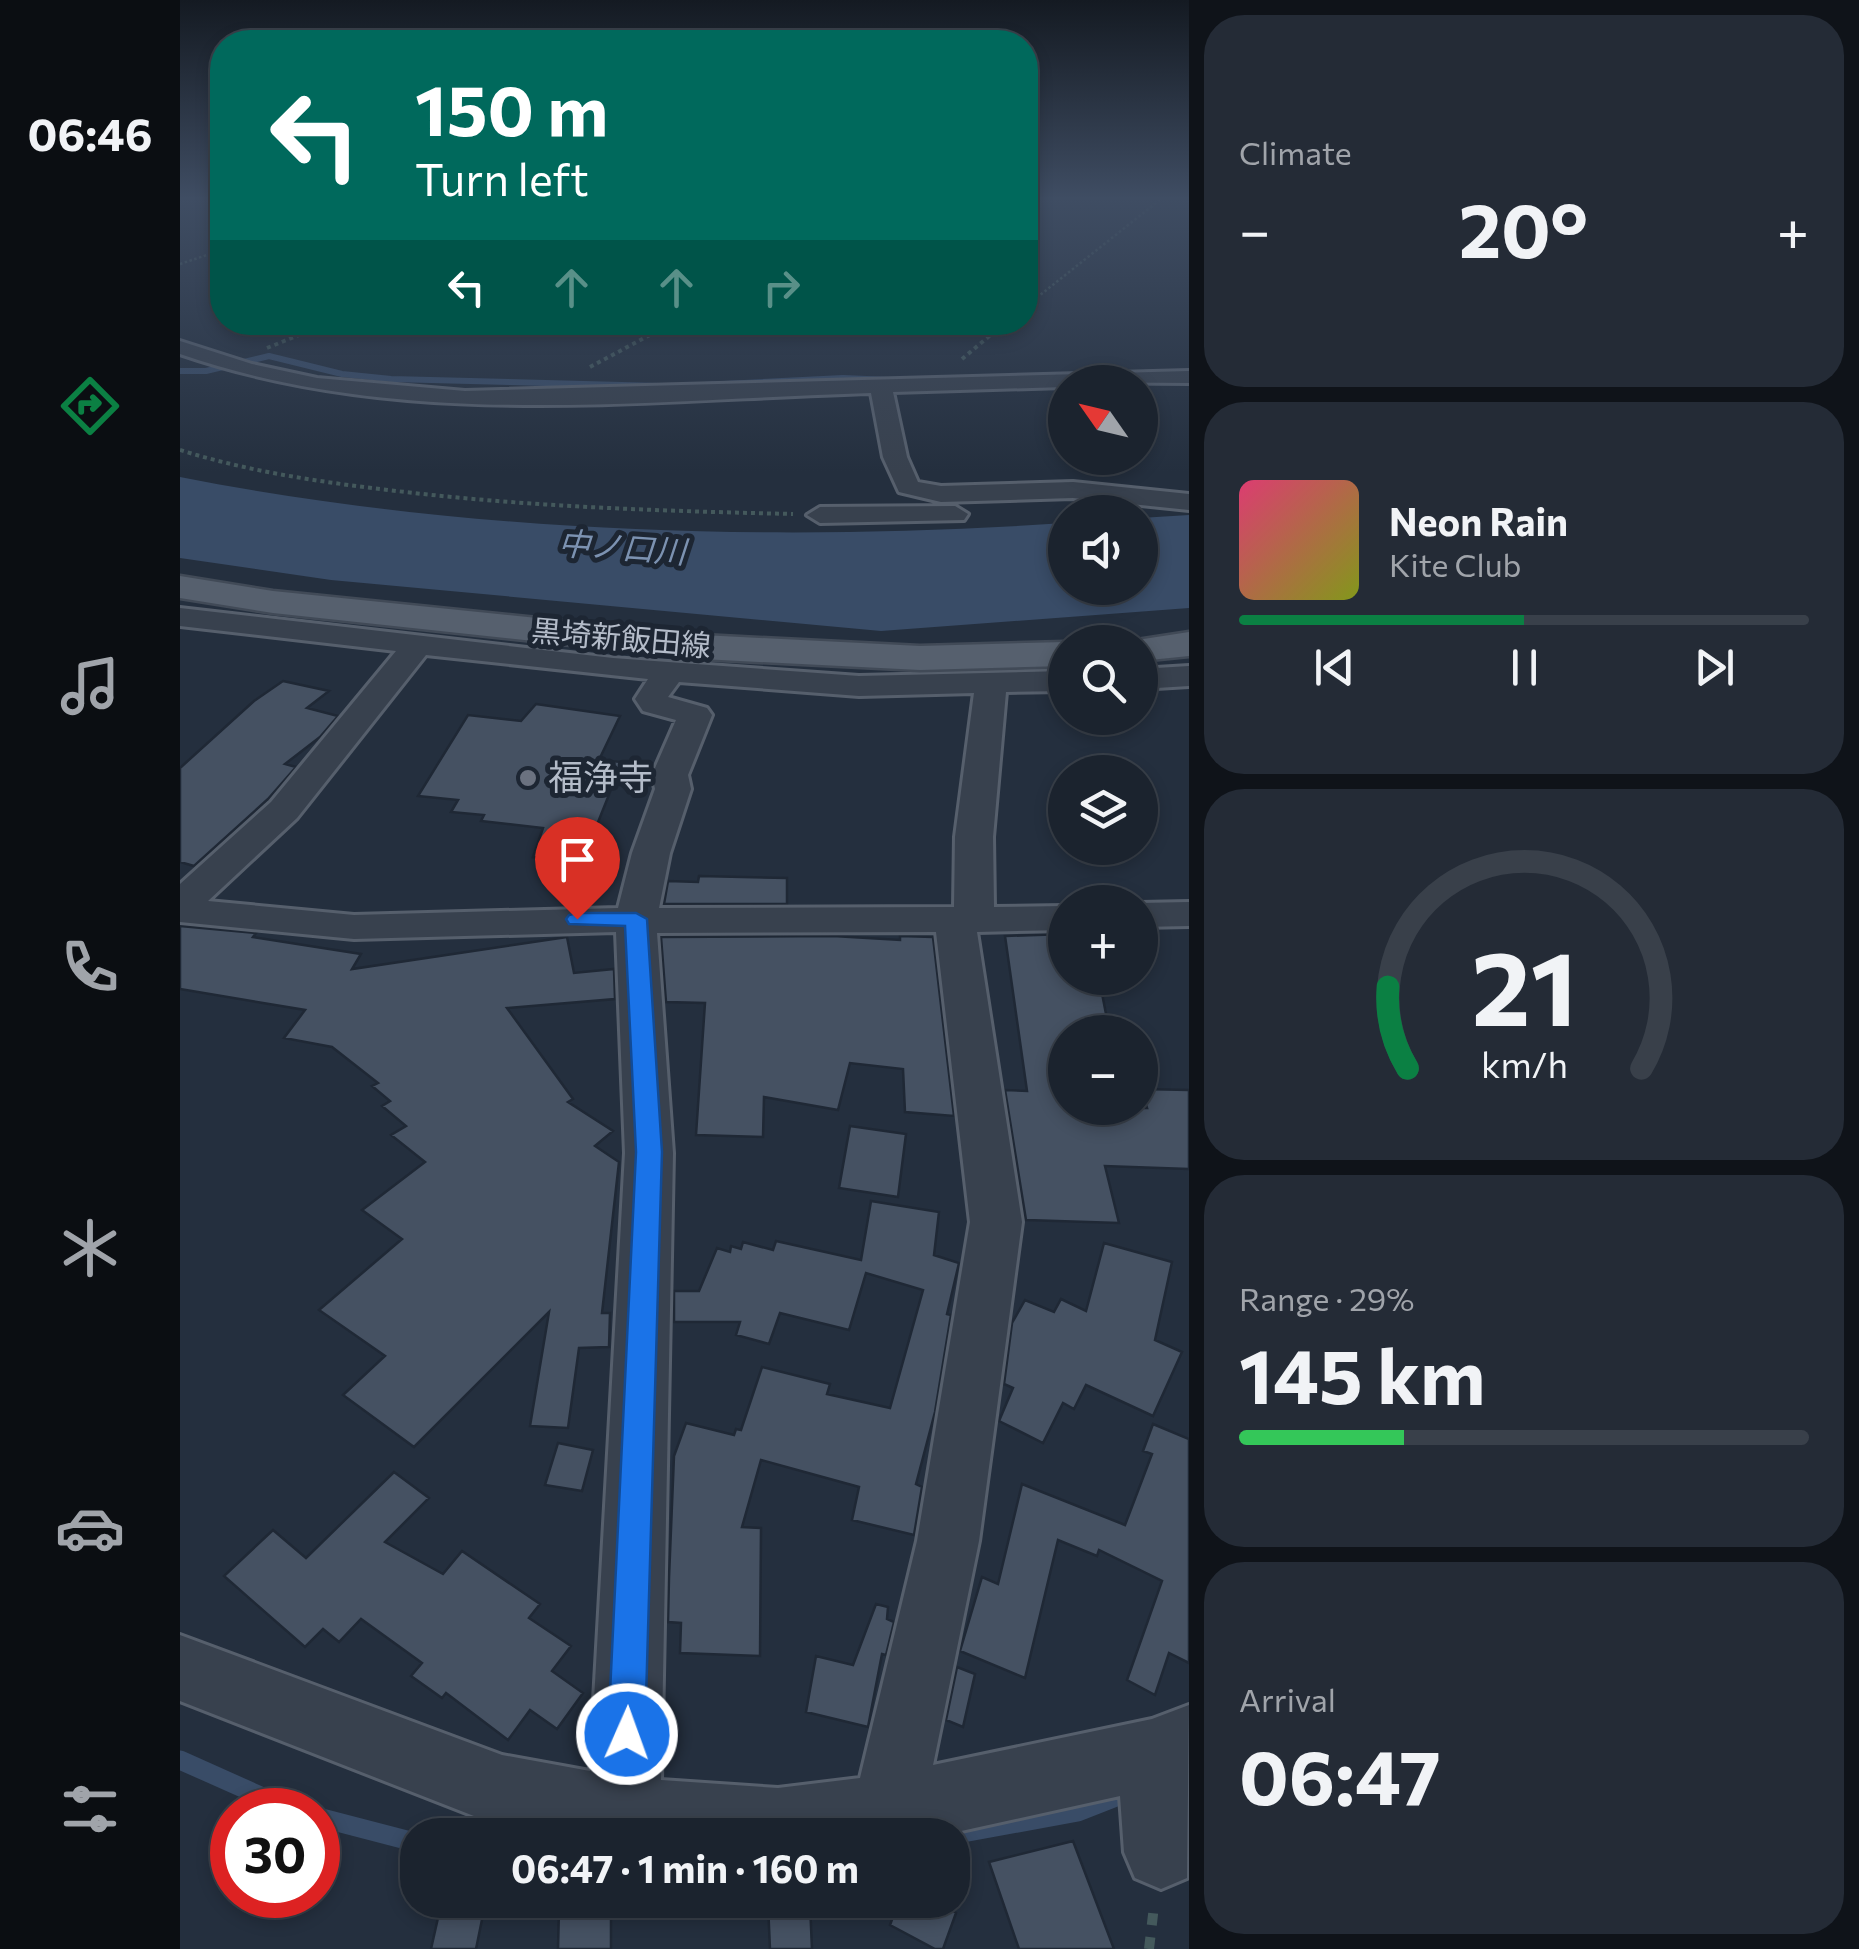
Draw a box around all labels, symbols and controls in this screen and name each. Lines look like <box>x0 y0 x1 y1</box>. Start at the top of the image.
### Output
text: 150 m <box>415 65 608 150</box>
icon: left <box>250 70 380 200</box>
text: 06:46 <box>28 105 152 160</box>
text: Climate <box>1239 132 1352 172</box>
text: Turn left <box>415 150 589 205</box>
text: 20° <box>1459 182 1588 273</box>
text: − <box>1239 195 1270 262</box>
text: + <box>1777 195 1809 262</box>
icon: left <box>439 260 494 315</box>
icon: ahead <box>544 260 599 315</box>
icon: ahead <box>649 260 704 315</box>
icon: right <box>754 260 809 315</box>
north arrow <box>1048 365 1158 475</box>
map controls <box>1048 365 1158 1125</box>
icon: directions <box>55 371 125 441</box>
button: sound <box>1048 495 1158 605</box>
text: Neon Rain <box>1389 497 1568 544</box>
water label: 中ノ口川 <box>557 522 690 571</box>
text: Kite Club <box>1389 544 1521 584</box>
street label: 黒埼新飯田線 <box>530 610 712 663</box>
button: search <box>1048 625 1158 735</box>
icon: previous <box>1307 640 1362 695</box>
icon: pause <box>1497 640 1552 695</box>
icon: next <box>1687 640 1742 695</box>
icon: music <box>55 651 125 721</box>
place label: 福浄寺 <box>548 754 653 797</box>
button: layers <box>1048 755 1158 865</box>
marker: 福浄寺 <box>517 767 539 789</box>
pin <box>535 817 620 920</box>
icon: arrive <box>550 832 605 887</box>
button: + <box>1048 885 1158 995</box>
text: 21 <box>1471 920 1577 1047</box>
icon: phone <box>55 932 125 1002</box>
button: − <box>1048 1015 1158 1125</box>
text: km/h <box>1481 1042 1567 1085</box>
icon: climate <box>55 1213 125 1283</box>
text: Range · 29% <box>1239 1278 1414 1318</box>
text: 145 km <box>1239 1328 1486 1419</box>
icon: car <box>55 1493 125 1563</box>
text: Arrival <box>1239 1679 1336 1719</box>
position arrow <box>575 1682 679 1786</box>
text: 06:47 <box>1239 1729 1441 1820</box>
icon: filters <box>55 1774 125 1844</box>
speed limit sign: 30 <box>210 1788 340 1918</box>
text: 06:47 · 1 min · 160 m <box>511 1844 859 1891</box>

